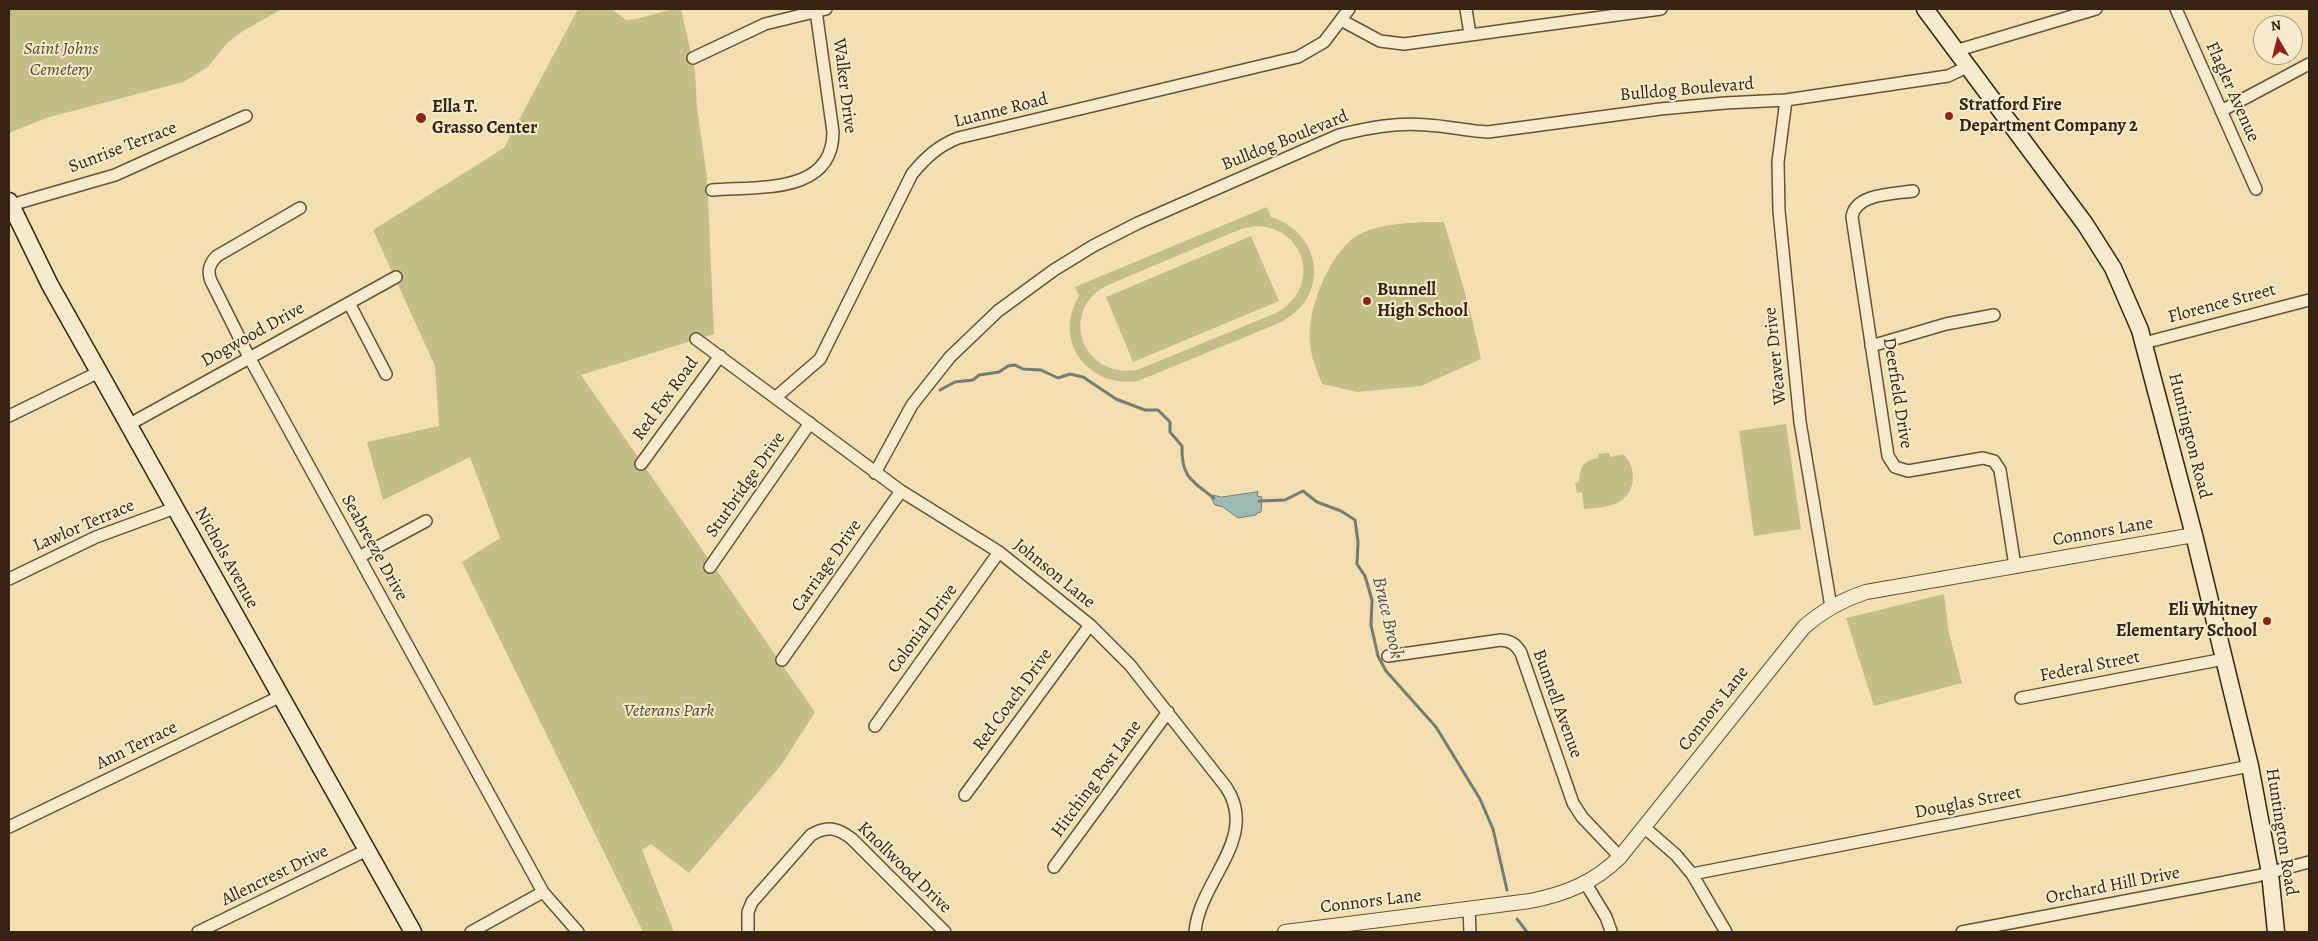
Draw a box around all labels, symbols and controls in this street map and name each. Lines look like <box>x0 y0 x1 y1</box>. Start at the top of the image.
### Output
north arrow <box>2253 15 2303 65</box>
text: N <box>2270 16 2282 36</box>
street label: Walker Drive <box>827 37 861 135</box>
street label: Flagler Avenue <box>2200 38 2264 146</box>
park label: Saint Johns Cemetery <box>23 39 99 82</box>
street label: Bulldog Boulevard <box>1619 73 1755 107</box>
street label: Luanne Road <box>952 89 1050 133</box>
place label: Stratford Fire Department Company 2 <box>1959 95 2138 138</box>
place label: Ella T. Grasso Center <box>432 97 537 140</box>
street label: Bulldog Boulevard <box>1219 106 1351 176</box>
marker: Stratford Fire Department Company 2 <box>1943 110 1955 122</box>
marker: Ella T. Grasso Center <box>414 111 428 125</box>
street label: Sunrise Terrace <box>66 117 180 179</box>
street label: Florence Street <box>2166 279 2278 329</box>
place label: Bunnell High School <box>1377 280 1468 322</box>
marker: Bunnell High School <box>1361 295 1373 307</box>
street label: Dogwood Drive <box>198 298 308 372</box>
street label: Weaver Drive <box>1760 306 1792 406</box>
street label: Deerfield Drive <box>1878 336 1916 450</box>
street label: Red Fox Road <box>628 353 704 445</box>
street label: Huntington Road <box>2163 371 2215 501</box>
street label: Sturbridge Drive <box>702 428 790 542</box>
street label: Seabreeze Drive <box>336 491 412 605</box>
street label: Lawlor Terrace <box>30 495 138 557</box>
street label: Nichols Avenue <box>189 503 263 613</box>
street label: Connors Lane <box>2051 513 2155 551</box>
street label: Carriage Drive <box>787 516 867 616</box>
street label: Johnson Lane <box>1009 535 1099 613</box>
water label: Bruce Brook <box>1366 575 1408 661</box>
street label: Colonial Drive <box>883 580 963 678</box>
place label: Eli Whitney Elementary School <box>2116 600 2257 642</box>
marker: Eli Whitney Elementary School <box>2261 615 2273 627</box>
street label: Red Coach Drive <box>969 645 1057 755</box>
street label: Bunnell Avenue <box>1527 647 1587 761</box>
street label: Federal Street <box>2038 647 2142 687</box>
street label: Connors Lane <box>1674 662 1754 756</box>
park label: Veterans Park <box>624 701 714 723</box>
street label: Hitching Post Lane <box>1047 716 1147 842</box>
street label: Ann Terrace <box>93 717 181 775</box>
street label: Huntington Road <box>2260 767 2302 897</box>
street label: Douglas Street <box>1913 782 2023 824</box>
street label: Knollwood Drive <box>852 818 956 918</box>
street label: Allencrest Drive <box>218 841 332 911</box>
street label: Orchard Hill Drive <box>2044 862 2182 910</box>
street label: Connors Lane <box>1319 885 1423 919</box>

